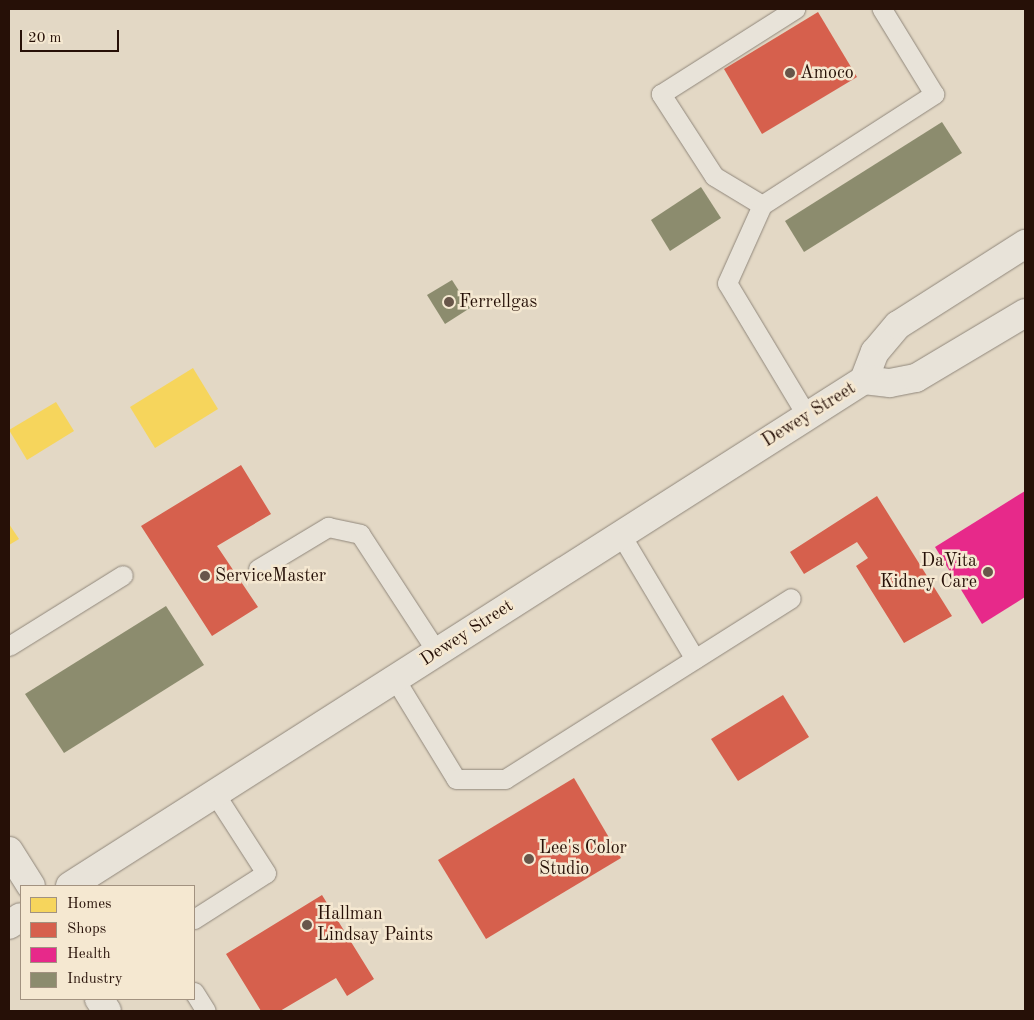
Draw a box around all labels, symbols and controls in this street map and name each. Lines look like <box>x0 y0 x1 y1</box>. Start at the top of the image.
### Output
scale bar <box>22 20 121 52</box>
text: 20 m <box>28 31 62 46</box>
place label: Amoco <box>800 62 854 84</box>
marker: Amoco <box>784 67 796 79</box>
place label: Ferrellgas <box>459 291 537 313</box>
marker: Ferrellgas <box>443 296 455 308</box>
street label: Dewey Street <box>758 378 860 452</box>
place label: DaVita Kidney Care <box>880 551 977 594</box>
place label: ServiceMaster <box>215 565 326 587</box>
marker: DaVita Kidney Care <box>981 565 995 579</box>
marker: ServiceMaster <box>199 570 211 582</box>
street label: Dewey Street <box>417 595 517 671</box>
place label: Lee's Color Studio <box>539 838 627 881</box>
marker: Lee's Color Studio <box>523 853 535 865</box>
legend <box>20 885 195 1000</box>
text: Homes <box>67 897 112 912</box>
place label: Hallman Lindsay Paints <box>317 904 433 946</box>
marker: Hallman Lindsay Paints <box>301 919 313 931</box>
text: Shops <box>67 922 106 937</box>
text: Health <box>67 947 111 962</box>
text: Industry <box>67 972 123 987</box>

